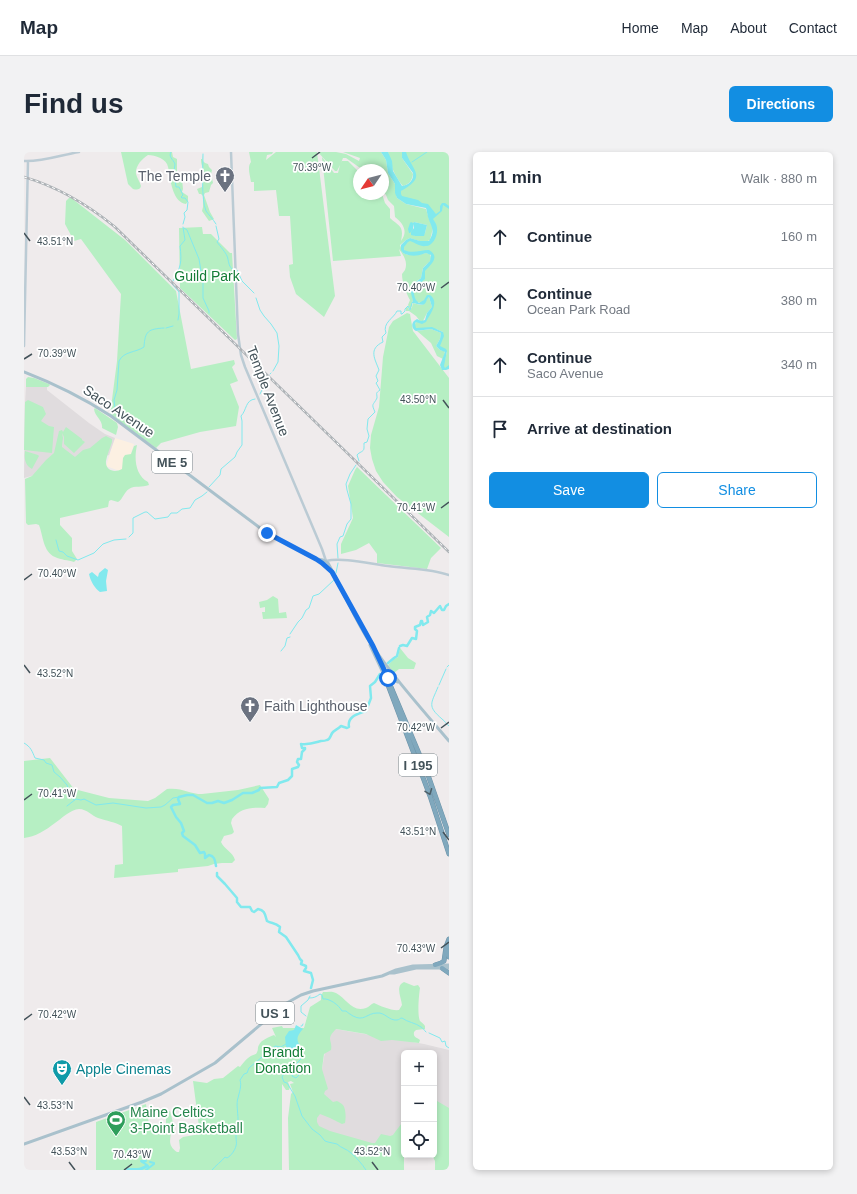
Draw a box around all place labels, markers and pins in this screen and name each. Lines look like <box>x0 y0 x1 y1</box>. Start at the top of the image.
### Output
church icon: The Temple <box>214 165 236 193</box>
place label: The Temple <box>138 168 211 184</box>
church icon: Faith Lighthouse <box>239 695 261 723</box>
place label: Faith Lighthouse <box>264 698 368 714</box>
theatre icon: Apple Cinemas <box>51 1058 73 1086</box>
place label: Apple Cinemas <box>76 1061 171 1077</box>
place label: Maine Celtics 3-Point Basketball <box>130 1104 243 1136</box>
sports icon: Maine Celtics 3-Point Basketball <box>105 1109 127 1137</box>

